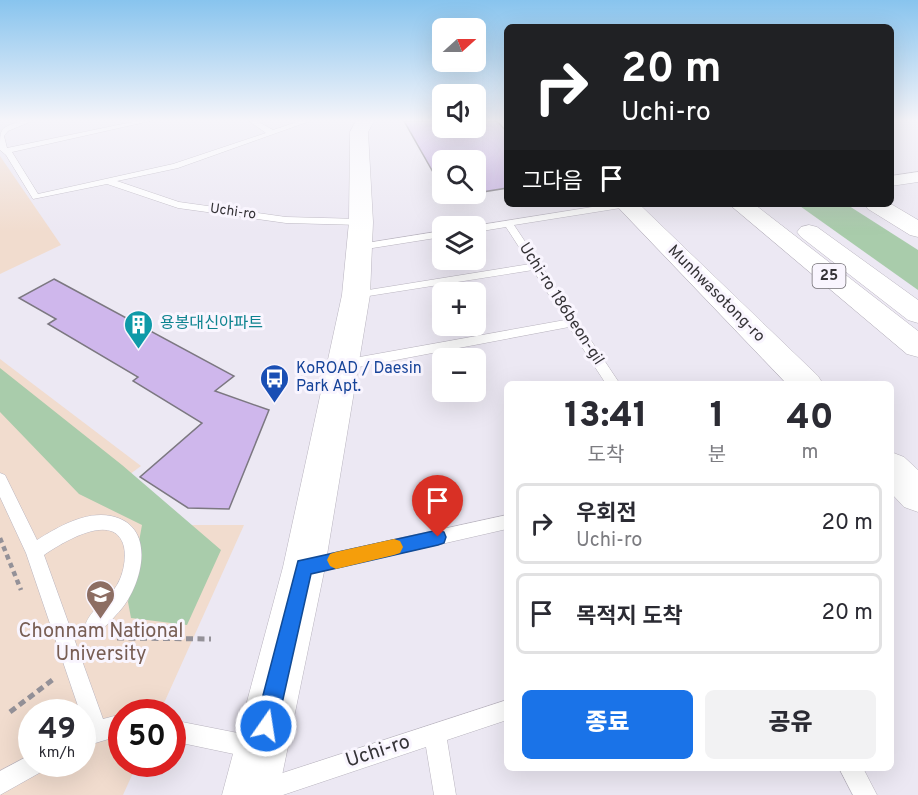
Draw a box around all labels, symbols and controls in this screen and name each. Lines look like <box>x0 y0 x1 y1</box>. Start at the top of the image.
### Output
north arrow <box>432 18 486 72</box>
map controls <box>432 18 486 402</box>
text: 20 m <box>621 44 722 97</box>
icon: right <box>522 48 600 126</box>
button: sound <box>432 84 486 138</box>
text: Uchi-ro <box>621 96 711 130</box>
button: search <box>432 150 486 204</box>
icon: arrive <box>595 162 628 195</box>
text: 그다음 <box>522 169 583 196</box>
street label: Uchi-ro <box>209 200 257 224</box>
button: layers <box>432 216 486 270</box>
street label: Uchi-ro 186beon-gil <box>514 239 608 369</box>
street label: Munhwasotong-ro <box>663 241 769 347</box>
road number: 25 <box>812 264 846 288</box>
button: + <box>432 282 486 336</box>
building icon: 용봉대신아파트 <box>123 308 155 350</box>
place label: 용봉대신아파트 <box>160 314 263 334</box>
button: − <box>432 348 486 402</box>
place label: KoROAD / Daesin Park Apt. <box>296 359 422 397</box>
bus stop icon: KoROAD / Daesin Park Apt. <box>259 362 291 404</box>
text: 13:41 <box>564 394 648 440</box>
text: 1 <box>710 394 724 440</box>
text: 40 <box>786 396 834 442</box>
text: m <box>802 440 819 466</box>
text: 도착 <box>588 443 624 469</box>
text: 분 <box>708 443 726 469</box>
pin <box>412 475 463 537</box>
icon: arrive <box>421 484 454 517</box>
text: 우회전 <box>576 501 637 528</box>
icon: right <box>525 507 558 540</box>
text: 20 m <box>822 510 873 537</box>
text: Uchi-ro <box>576 528 642 554</box>
school or university icon: Chonnam National University <box>85 578 117 620</box>
icon: arrive <box>525 597 558 630</box>
text: 20 m <box>822 600 873 627</box>
text: 목적지 도착 <box>576 604 683 631</box>
place label: Chonnam National University <box>18 619 184 668</box>
button: 종료 <box>522 690 693 759</box>
button: 공유 <box>705 690 876 759</box>
position arrow <box>234 694 298 758</box>
speed limit sign: 50 <box>108 699 186 777</box>
text: 49 <box>38 712 76 749</box>
street label: Uchi-ro <box>342 729 414 775</box>
text: km/h <box>39 744 75 763</box>

